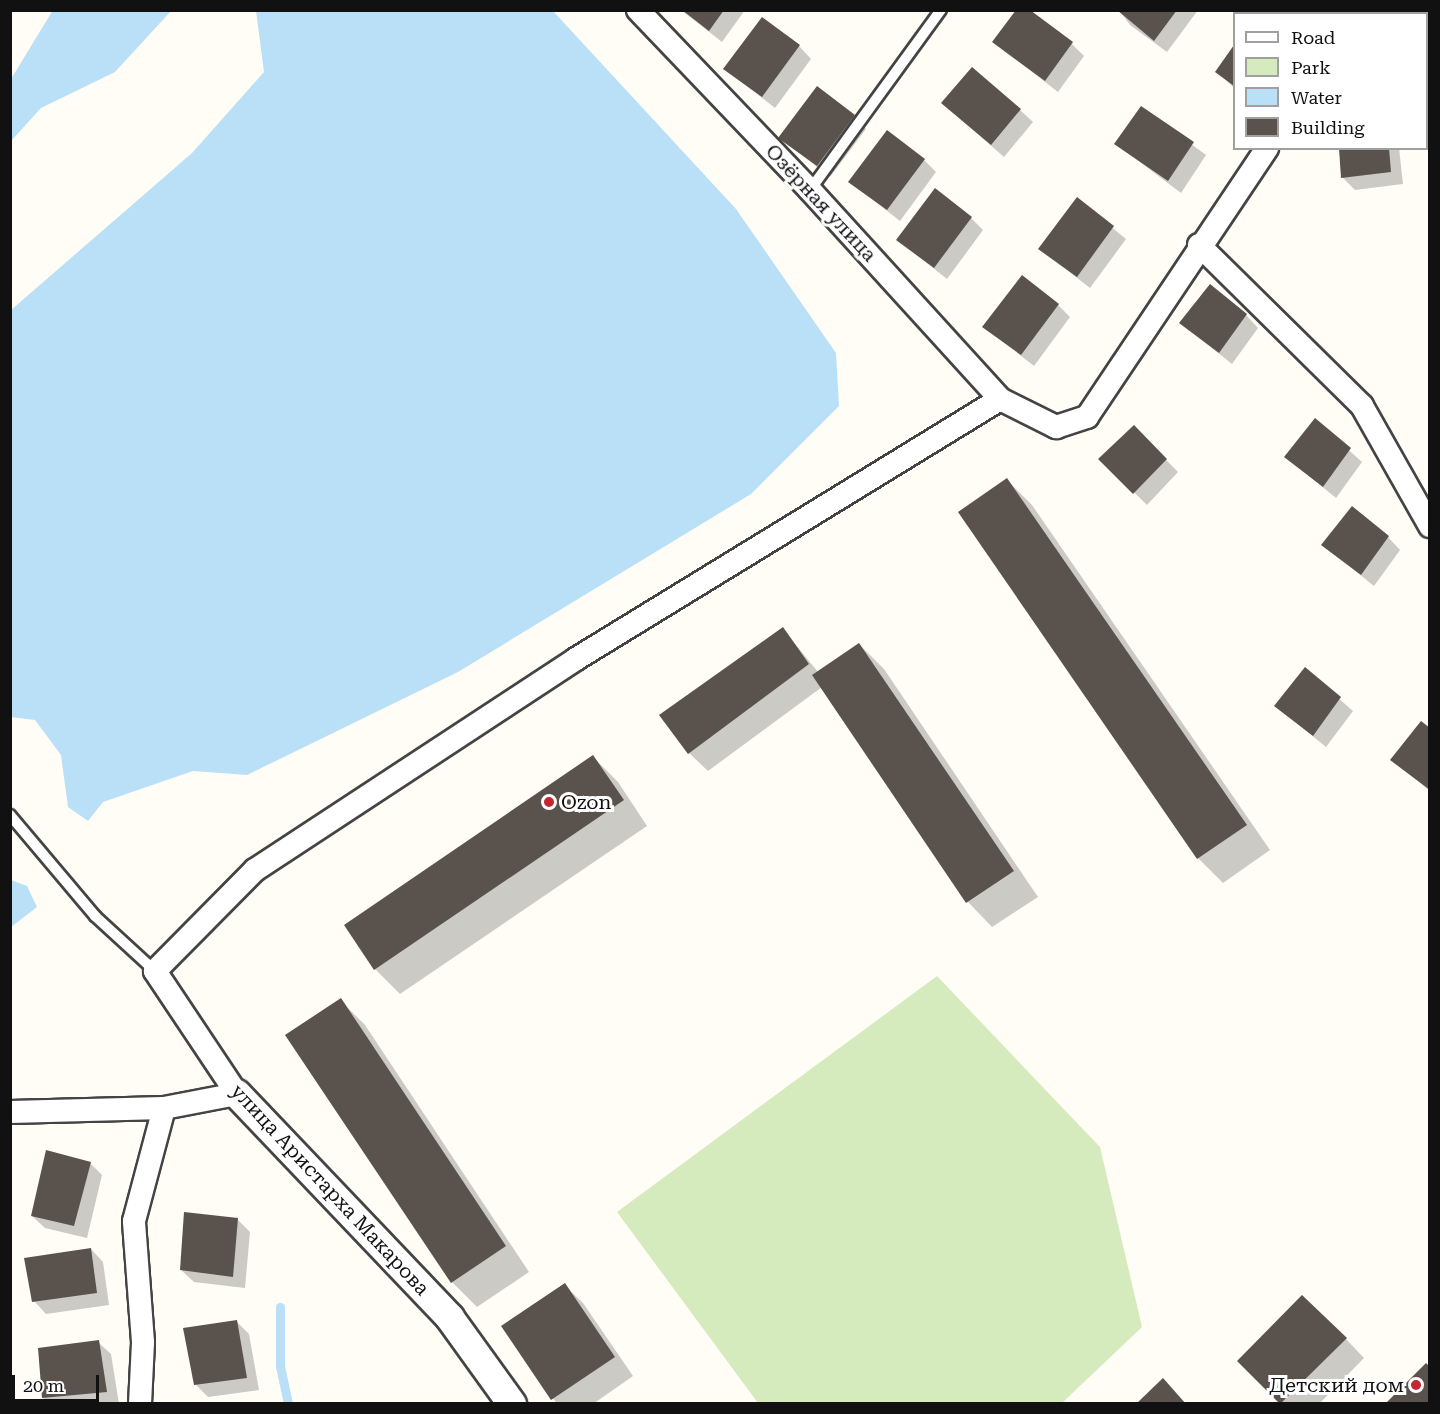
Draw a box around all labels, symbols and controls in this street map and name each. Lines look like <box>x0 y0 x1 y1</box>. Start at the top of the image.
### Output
legend <box>1233 12 1428 150</box>
text: Road <box>1291 27 1335 48</box>
text: Park <box>1291 57 1331 78</box>
text: Water <box>1291 87 1342 108</box>
text: Building <box>1291 117 1365 138</box>
street label: Озёрная улица <box>761 139 881 267</box>
place label: Ozon <box>561 790 611 814</box>
marker: Ozon <box>542 795 556 809</box>
street label: улица Аристарха Макарова <box>226 1079 434 1301</box>
scale bar <box>15 1363 102 1401</box>
place label: Детский дом <box>1269 1373 1404 1397</box>
text: 20 m <box>23 1375 64 1396</box>
marker: Детский дом <box>1409 1378 1423 1392</box>

